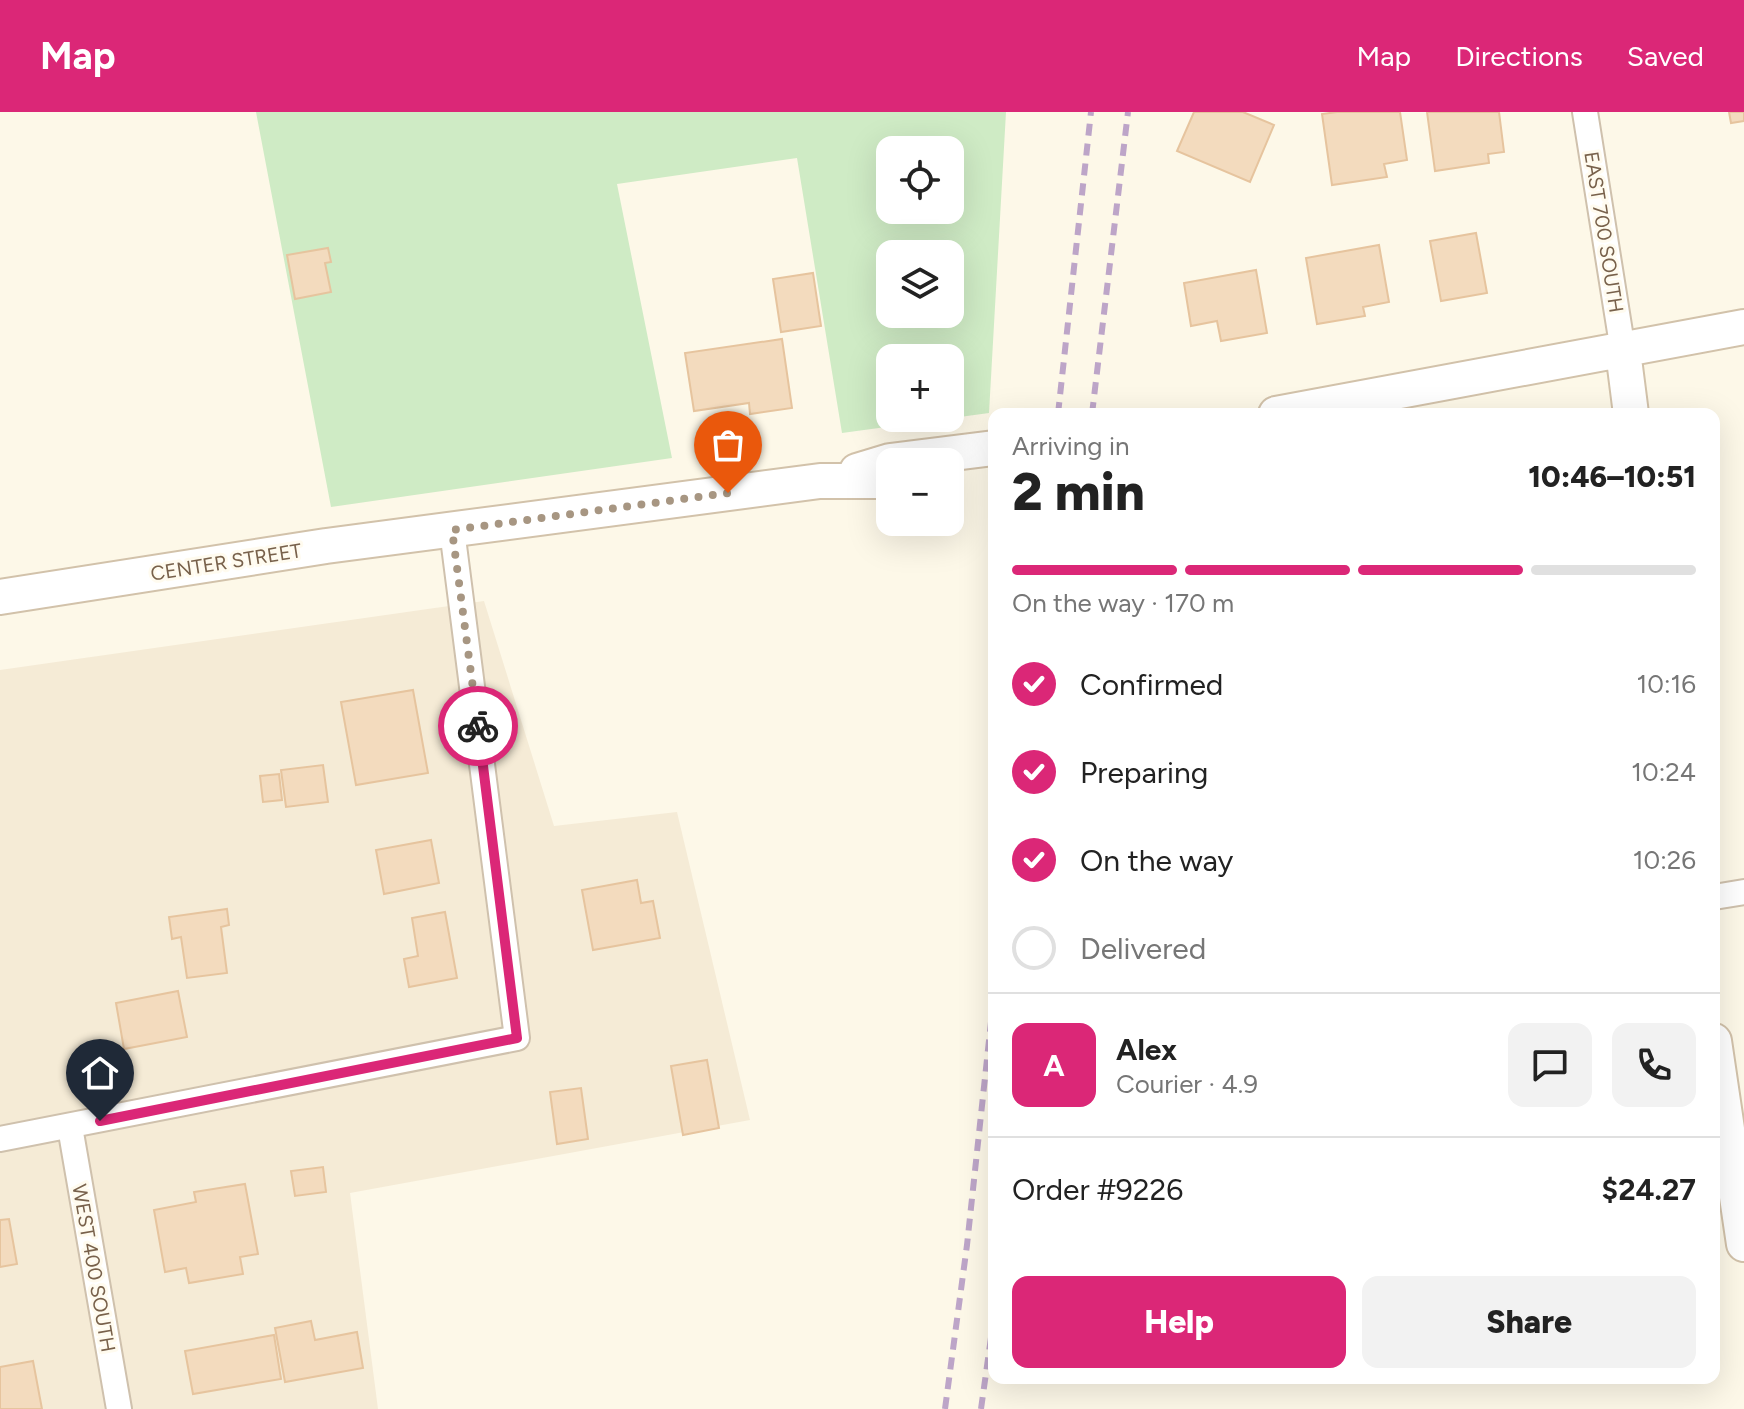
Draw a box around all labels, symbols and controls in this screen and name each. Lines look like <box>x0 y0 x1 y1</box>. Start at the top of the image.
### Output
text: Map <box>40 33 116 79</box>
text: Map <box>1357 39 1411 73</box>
text: Directions <box>1455 39 1583 73</box>
text: Saved <box>1627 39 1704 73</box>
map controls <box>876 136 964 536</box>
button: locate <box>876 136 964 224</box>
street label: EAST 700 SOUTH <box>1579 150 1629 314</box>
button: layers <box>876 240 964 328</box>
button: + <box>876 344 964 432</box>
pin <box>694 411 762 493</box>
icon: bag <box>706 423 750 467</box>
text: Arriving in <box>1012 430 1130 462</box>
button: − <box>876 448 964 536</box>
text: 10:46–10:51 <box>1528 458 1696 495</box>
text: 2 min <box>1012 461 1145 523</box>
street label: CENTER STREET <box>149 538 303 586</box>
text: On the way · 170 m <box>1012 587 1234 619</box>
icon: check <box>1012 662 1056 706</box>
text: Confirmed <box>1080 666 1223 703</box>
text: 10:16 <box>1637 668 1696 700</box>
courier <box>438 686 518 766</box>
icon: bike <box>456 704 500 748</box>
icon: check <box>1012 750 1056 794</box>
text: Preparing <box>1080 754 1208 791</box>
text: 10:24 <box>1631 756 1696 788</box>
icon: check <box>1012 838 1056 882</box>
text: On the way <box>1080 842 1233 879</box>
text: 10:26 <box>1633 844 1696 876</box>
text: Delivered <box>1080 930 1206 967</box>
button: chat <box>1508 1023 1592 1107</box>
button: phone <box>1612 1023 1696 1107</box>
text: Alex <box>1116 1031 1177 1068</box>
pin <box>66 1039 134 1121</box>
text: A <box>1043 1047 1065 1084</box>
icon: home <box>78 1051 122 1095</box>
text: Courier · 4.9 <box>1116 1068 1258 1100</box>
text: Order #9226 <box>1012 1171 1183 1208</box>
text: $24.27 <box>1602 1171 1696 1208</box>
street label: WEST 400 SOUTH <box>67 1182 121 1354</box>
button: Help <box>1012 1276 1346 1368</box>
button: Share <box>1362 1276 1696 1368</box>

